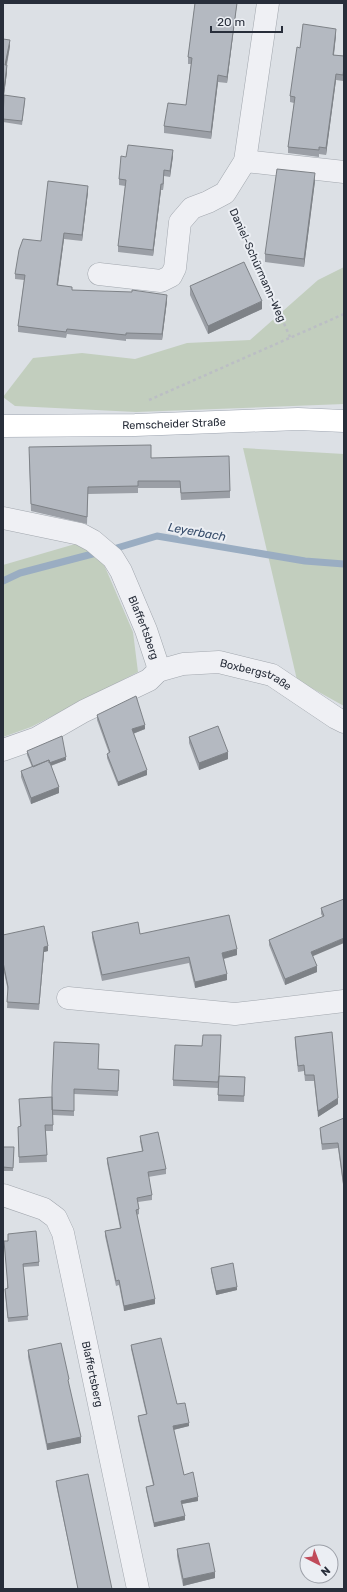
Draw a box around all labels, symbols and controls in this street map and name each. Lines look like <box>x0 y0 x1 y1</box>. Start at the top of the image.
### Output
scale bar <box>211 8 282 34</box>
text: 20 m <box>217 15 245 29</box>
street label: Daniel-Schürmann-Weg <box>227 206 288 324</box>
street label: Remscheider Straße <box>122 416 226 432</box>
water label: Leyerbach <box>167 520 227 544</box>
street label: Blaffertsberg <box>125 594 161 661</box>
street label: Boxbergstraße <box>218 656 294 693</box>
street label: Blaffertsberg <box>79 1340 106 1408</box>
north arrow <box>299 1544 339 1584</box>
text: N <box>318 1564 333 1579</box>

